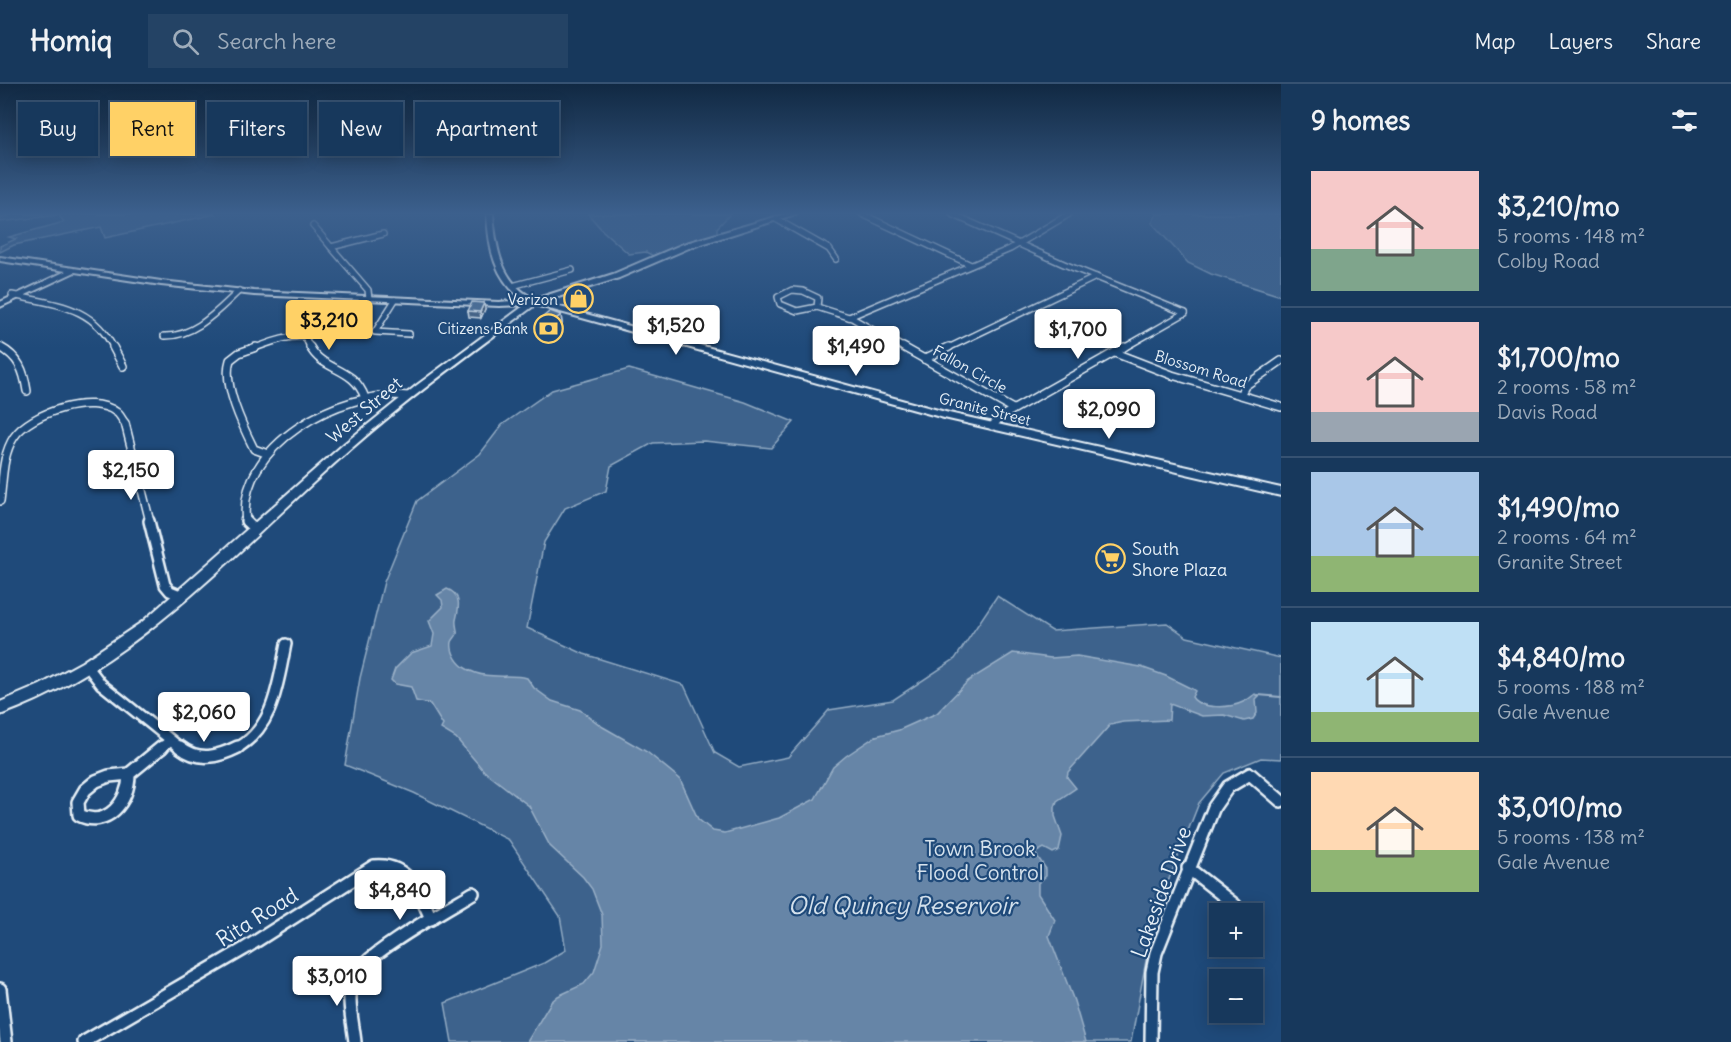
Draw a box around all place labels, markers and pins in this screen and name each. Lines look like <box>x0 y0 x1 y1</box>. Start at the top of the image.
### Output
shop icon: Verizon <box>563 283 595 315</box>
place label: Verizon <box>507 290 558 309</box>
pin: $3,210 <box>280 300 378 351</box>
pin: $1,520 <box>627 305 725 356</box>
pin: $1,700 <box>1029 309 1127 360</box>
bank icon: Citizens Bank <box>533 312 565 344</box>
place label: Citizens Bank <box>438 319 528 338</box>
pin: $1,490 <box>807 326 905 377</box>
pin: $2,090 <box>1060 389 1158 440</box>
pin: $2,150 <box>82 450 180 501</box>
place label: South Shore Plaza <box>1132 537 1227 581</box>
supermarket icon: South Shore Plaza <box>1095 542 1127 574</box>
pin: $2,060 <box>155 692 253 743</box>
pin: $4,840 <box>351 870 449 921</box>
pin: $3,010 <box>288 956 386 1007</box>

